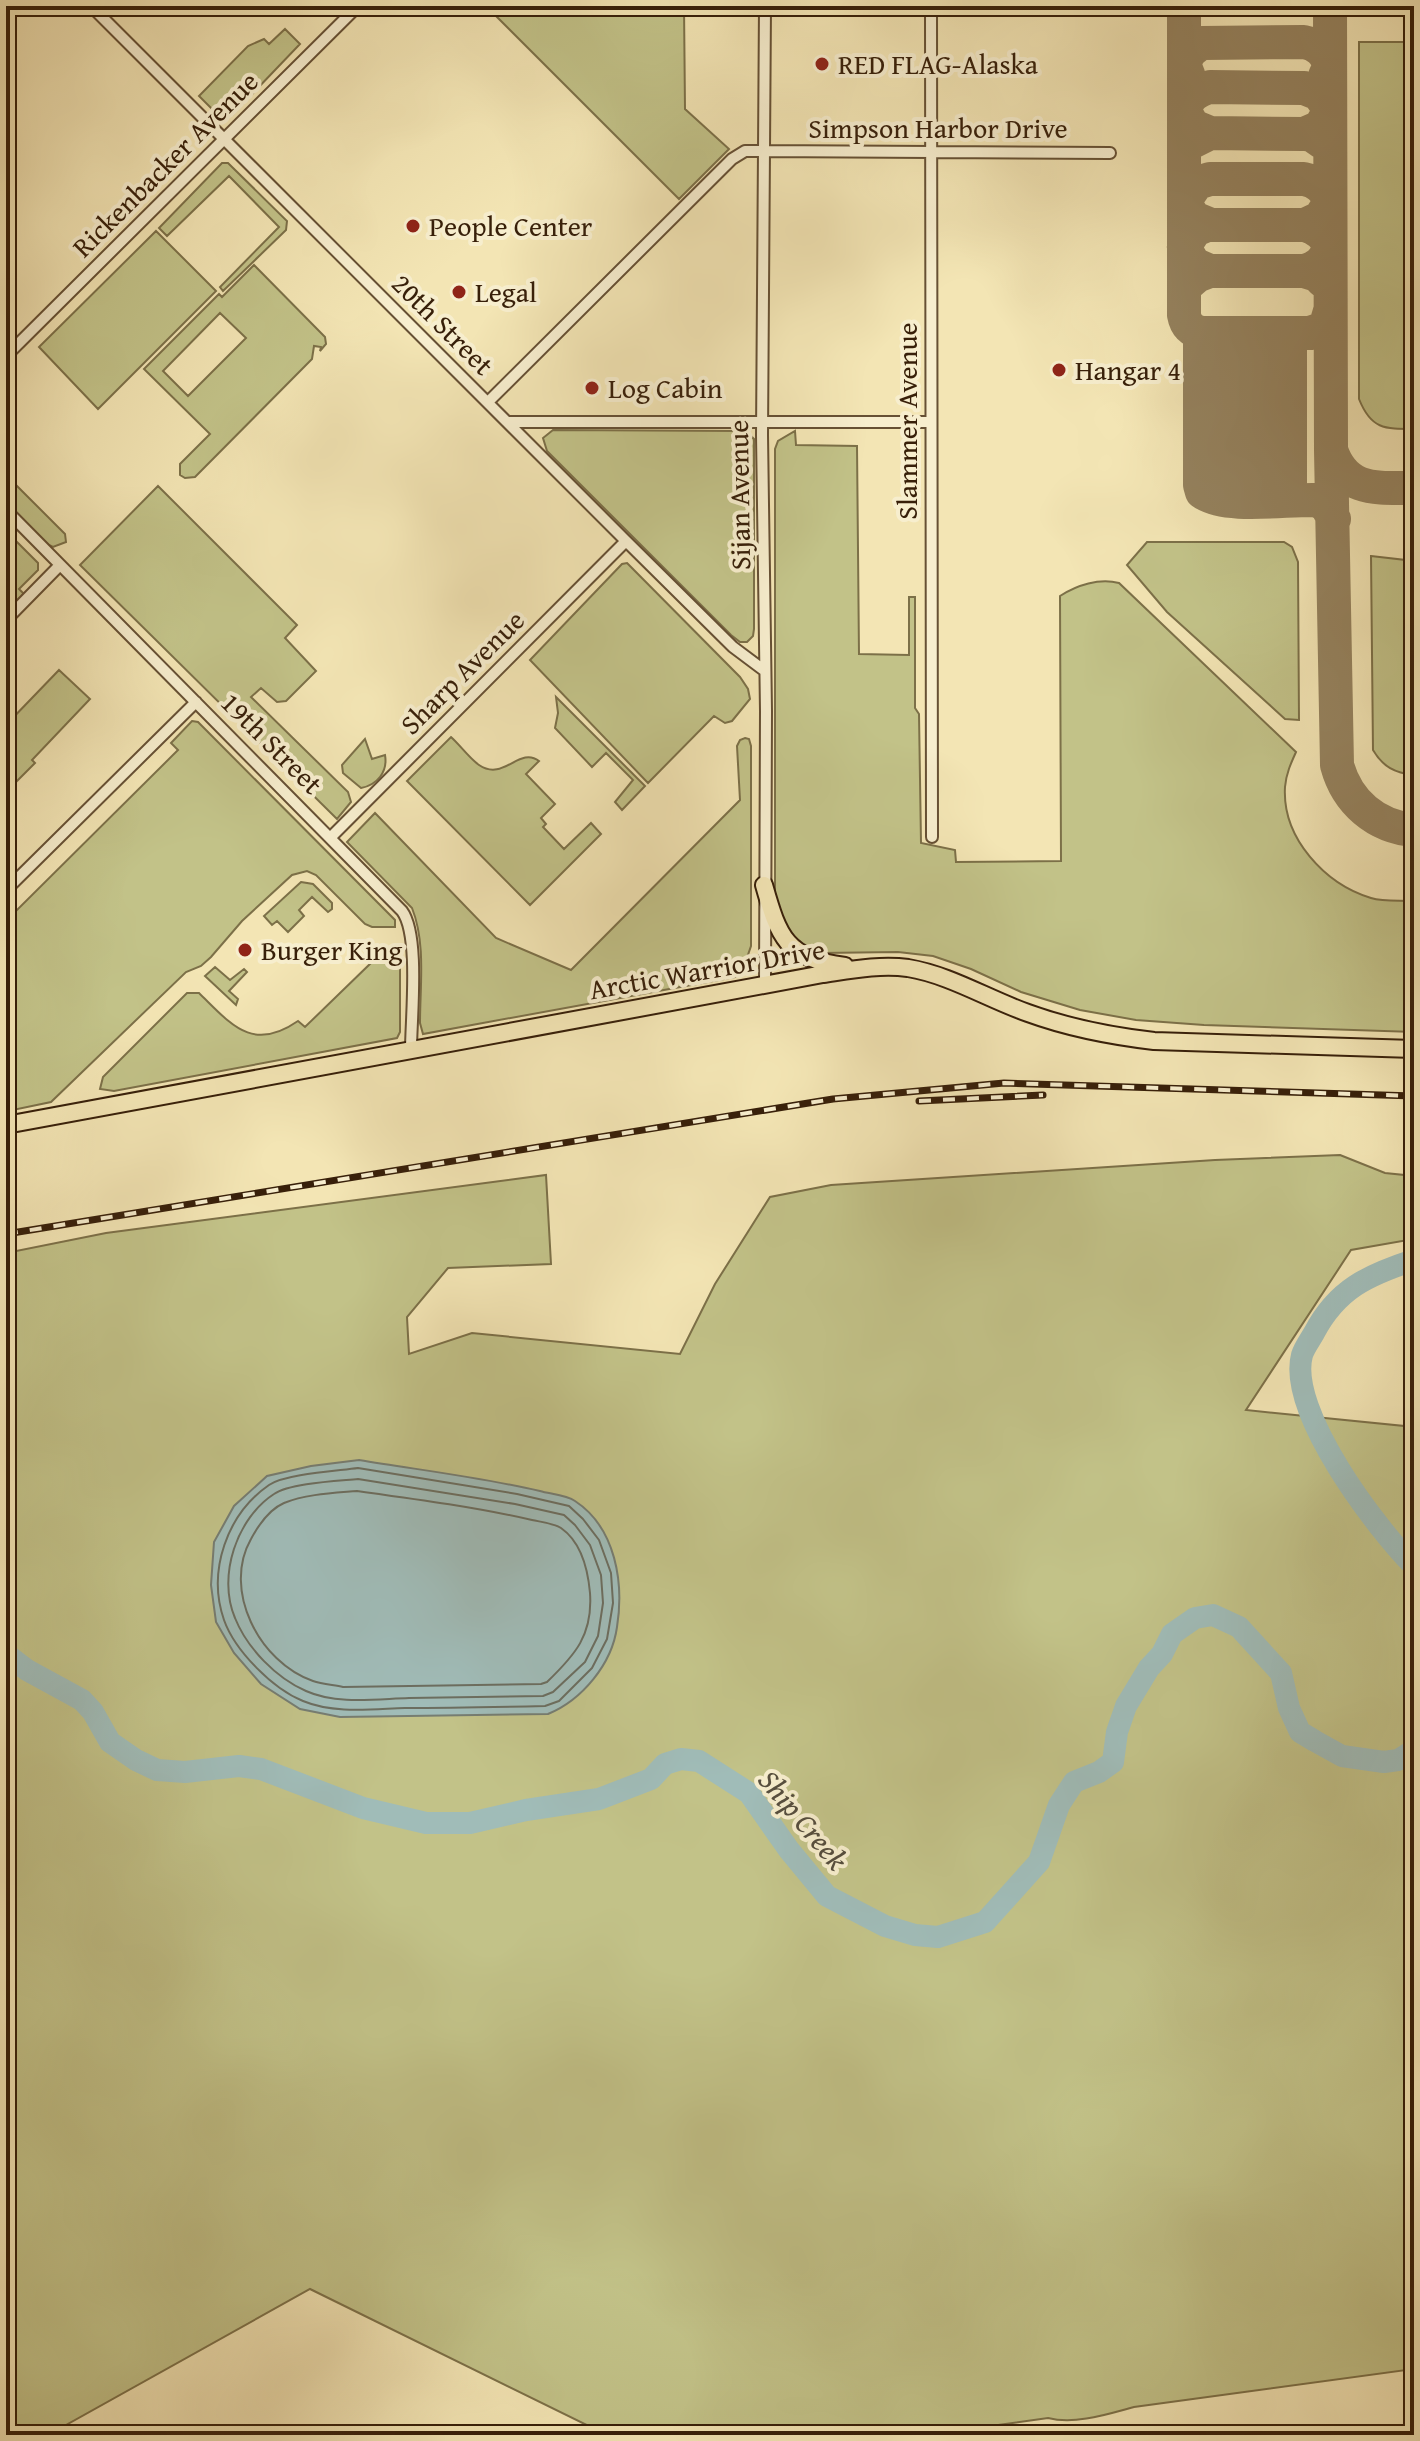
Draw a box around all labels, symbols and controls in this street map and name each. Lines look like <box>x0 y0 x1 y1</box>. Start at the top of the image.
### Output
place label: RED FLAG-Alaska <box>838 43 1039 84</box>
marker: RED FLAG-Alaska <box>813 55 831 73</box>
street label: Rickenbacker Avenue <box>62 61 267 266</box>
street label: Simpson Harbor Drive <box>808 107 1068 148</box>
place label: People Center <box>429 205 593 246</box>
marker: People Center <box>404 217 422 235</box>
street label: 20th Street <box>383 263 504 384</box>
place label: Legal <box>475 271 537 312</box>
marker: Legal <box>450 283 468 301</box>
street label: Slammer Avenue <box>886 322 927 520</box>
place label: Hangar 4 <box>1075 349 1181 390</box>
marker: Hangar 4 <box>1050 361 1068 379</box>
place label: Log Cabin <box>608 367 723 408</box>
marker: Log Cabin <box>583 379 601 397</box>
street label: Sijan Avenue <box>717 420 760 570</box>
street label: Sharp Avenue <box>390 600 533 743</box>
street label: 19th Street <box>212 682 333 803</box>
street label: Arctic Warrior Drive <box>586 928 828 1009</box>
place label: Burger King <box>261 929 402 970</box>
marker: Burger King <box>236 941 254 959</box>
water label: Ship Creek <box>748 1759 859 1880</box>

